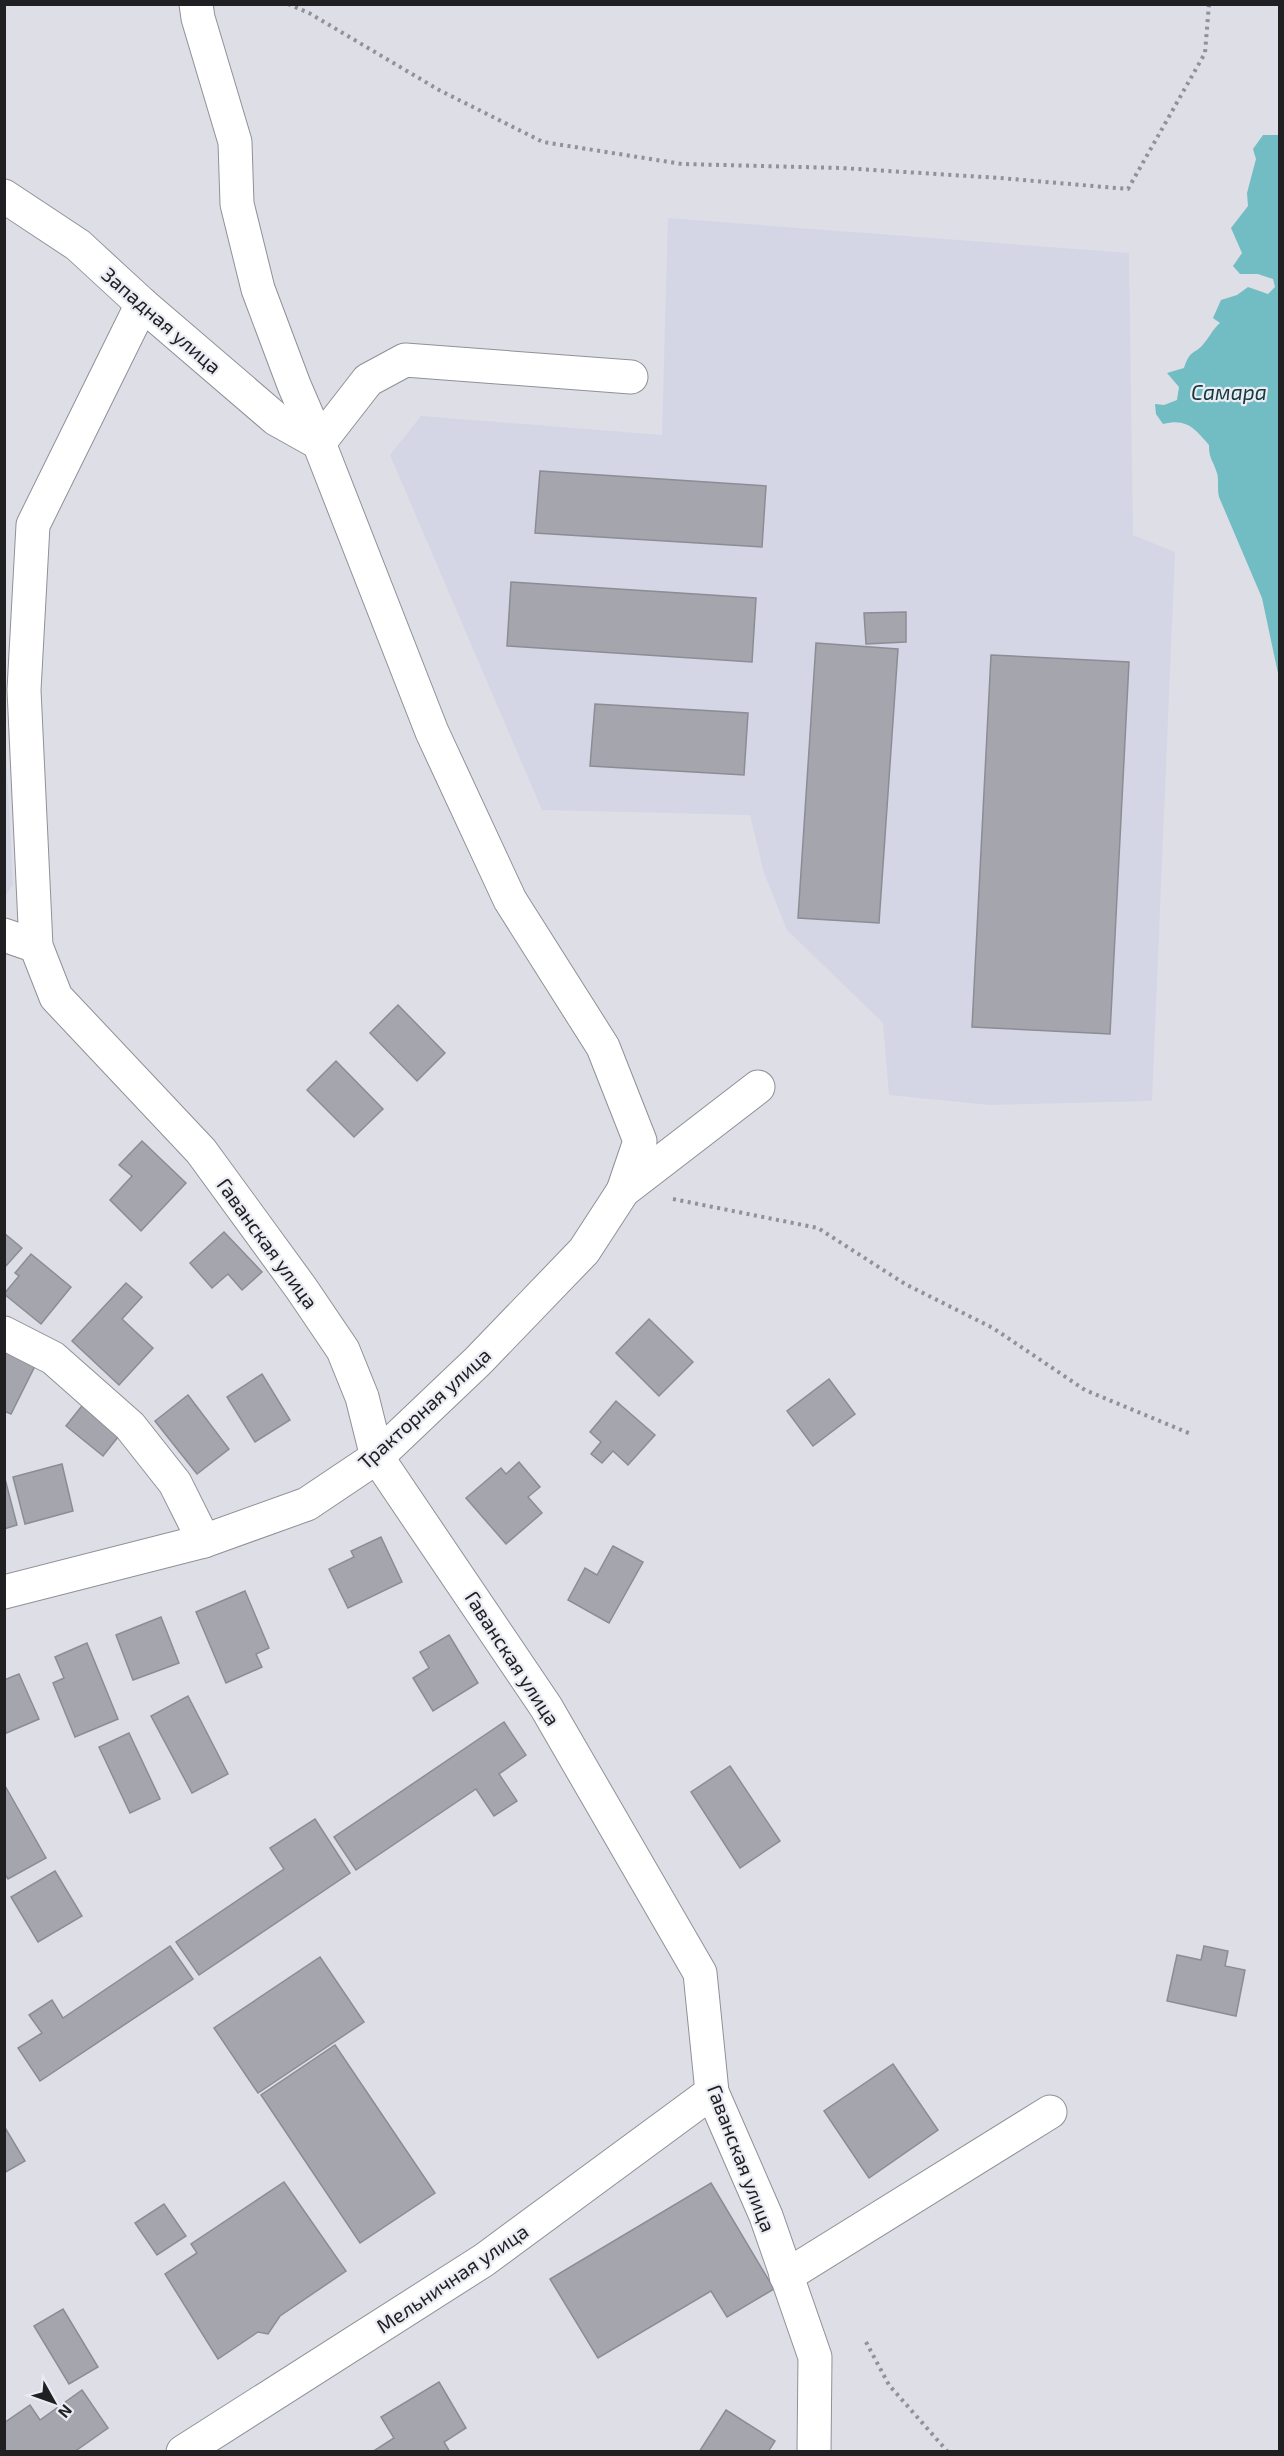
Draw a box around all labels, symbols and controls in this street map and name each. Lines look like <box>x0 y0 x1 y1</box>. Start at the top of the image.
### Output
street label: Западная улица <box>97 262 227 379</box>
water label: Самара <box>1191 379 1267 404</box>
street label: Гаванская улица <box>212 1173 323 1314</box>
street label: Тракторная улица <box>353 1342 496 1475</box>
street label: Гаванская улица <box>460 1586 565 1730</box>
street label: Гаванская улица <box>702 2081 781 2235</box>
street label: Мельничная улица <box>372 2218 533 2338</box>
north arrow <box>24 2372 84 2432</box>
text: N <box>55 2401 77 2422</box>

